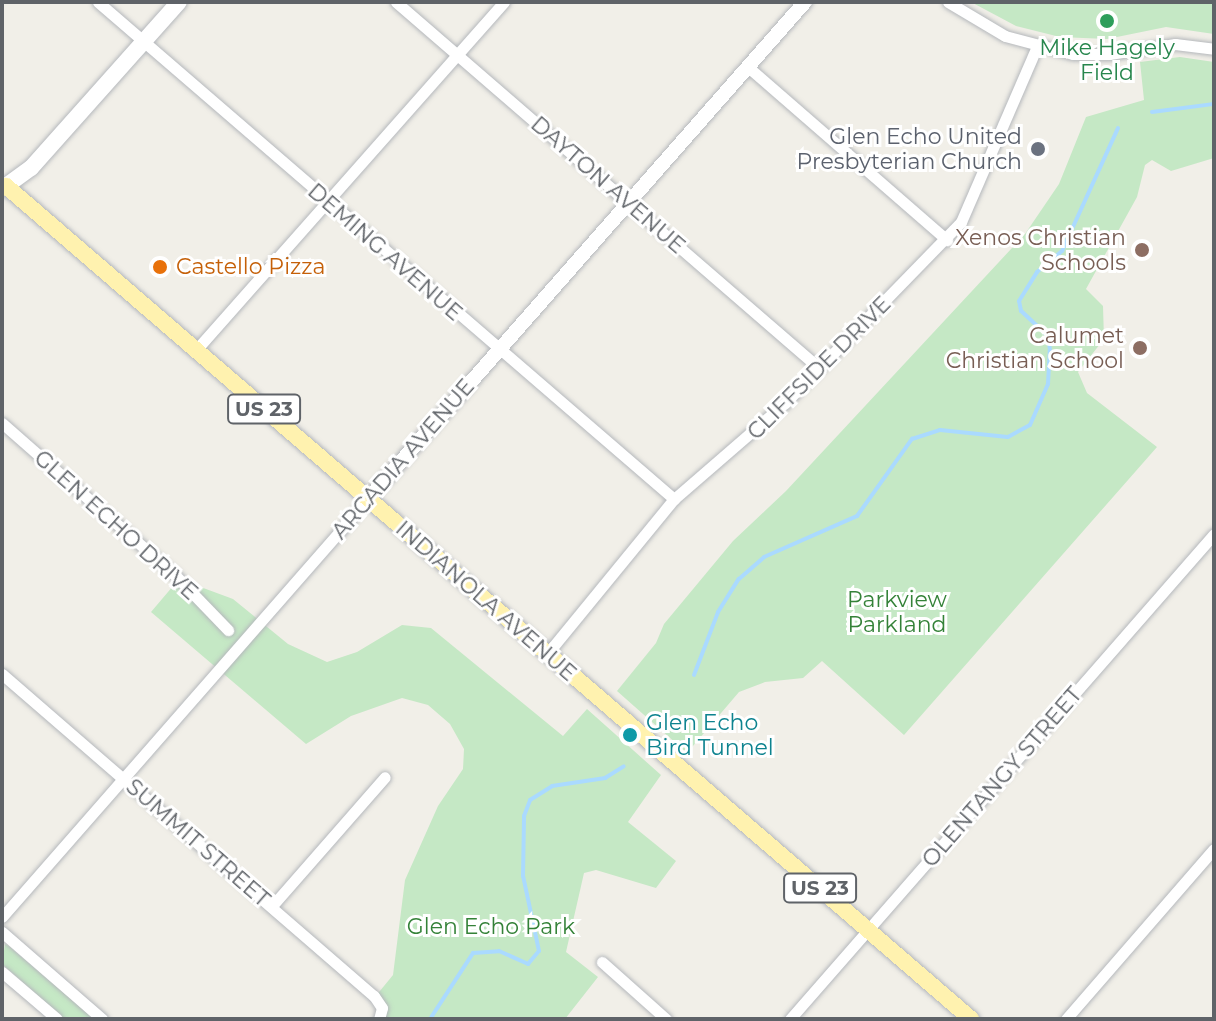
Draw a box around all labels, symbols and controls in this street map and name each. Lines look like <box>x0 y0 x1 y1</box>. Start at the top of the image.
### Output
marker: Mike Hagely Field <box>1098 12 1116 30</box>
place label: Mike Hagely Field <box>1039 34 1175 86</box>
street label: DAYTON AVENUE <box>525 111 691 259</box>
place label: Glen Echo United Presbyterian Church <box>797 123 1022 174</box>
marker: Glen Echo United Presbyterian Church <box>1029 140 1047 158</box>
street label: DEMING AVENUE <box>302 178 468 326</box>
place label: Xenos Christian Schools <box>955 224 1126 276</box>
marker: Xenos Christian Schools <box>1133 241 1151 259</box>
place label: Castello Pizza <box>176 254 326 280</box>
marker: Castello Pizza <box>151 258 169 276</box>
street label: CLIFFSIDE DRIVE <box>742 291 896 445</box>
place label: Calumet Christian School <box>946 322 1124 374</box>
marker: Calumet Christian School <box>1131 339 1149 357</box>
street label: ARCADIA AVENUE <box>326 373 480 545</box>
road number: US 23 <box>226 393 302 425</box>
street label: GLEN ECHO DRIVE <box>29 445 203 605</box>
street label: INDIANOLA AVENUE <box>390 515 582 687</box>
park label: Parkview Parkland <box>847 586 947 638</box>
street label: OLENTANGY STREET <box>917 681 1087 873</box>
place label: Glen Echo Bird Tunnel <box>646 709 774 760</box>
marker: Glen Echo Bird Tunnel <box>621 726 639 744</box>
street label: SUMMIT STREET <box>121 773 275 913</box>
road number: US 23 <box>782 872 858 904</box>
park label: Glen Echo Park <box>407 914 575 940</box>

